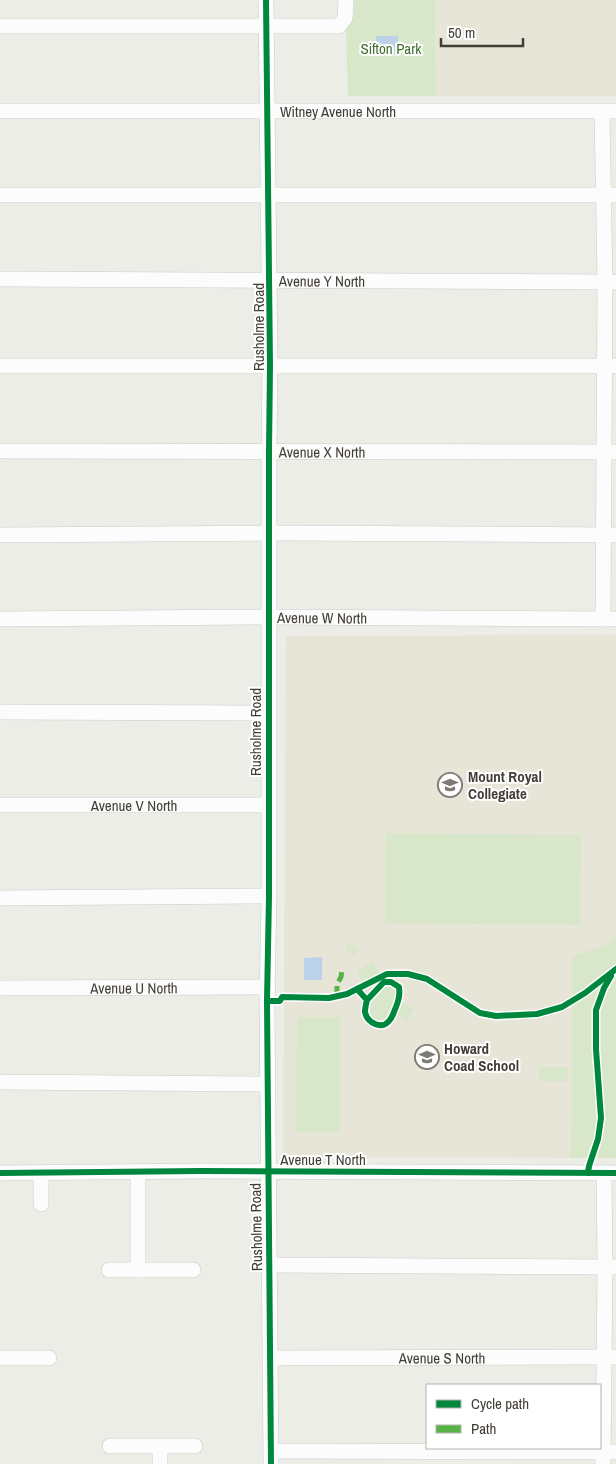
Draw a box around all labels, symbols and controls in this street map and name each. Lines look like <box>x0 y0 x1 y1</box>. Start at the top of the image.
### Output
scale bar <box>441 15 524 47</box>
text: 50 m <box>448 22 475 43</box>
park label: Sifton Park <box>361 38 422 59</box>
street label: Witney Avenue North <box>280 101 396 122</box>
street label: Avenue Y North <box>278 270 365 291</box>
street label: Rusholme Road <box>248 283 269 371</box>
street label: Avenue X North <box>278 441 365 462</box>
street label: Avenue W North <box>276 607 367 628</box>
street label: Rusholme Road <box>245 688 266 776</box>
place label: Mount Royal Collegiate <box>468 766 542 804</box>
school or university icon: Mount Royal Collegiate <box>437 772 463 798</box>
street label: Avenue V North <box>90 795 177 816</box>
street label: Avenue U North <box>89 977 178 998</box>
place label: Howard Coad School <box>444 1038 519 1076</box>
school or university icon: Howard Coad School <box>414 1044 440 1070</box>
street label: Avenue T North <box>279 1149 366 1170</box>
street label: Rusholme Road <box>245 1183 267 1271</box>
street label: Avenue S North <box>398 1347 485 1368</box>
legend <box>426 1384 601 1449</box>
text: Cycle path <box>471 1393 529 1414</box>
text: Path <box>471 1418 496 1439</box>

